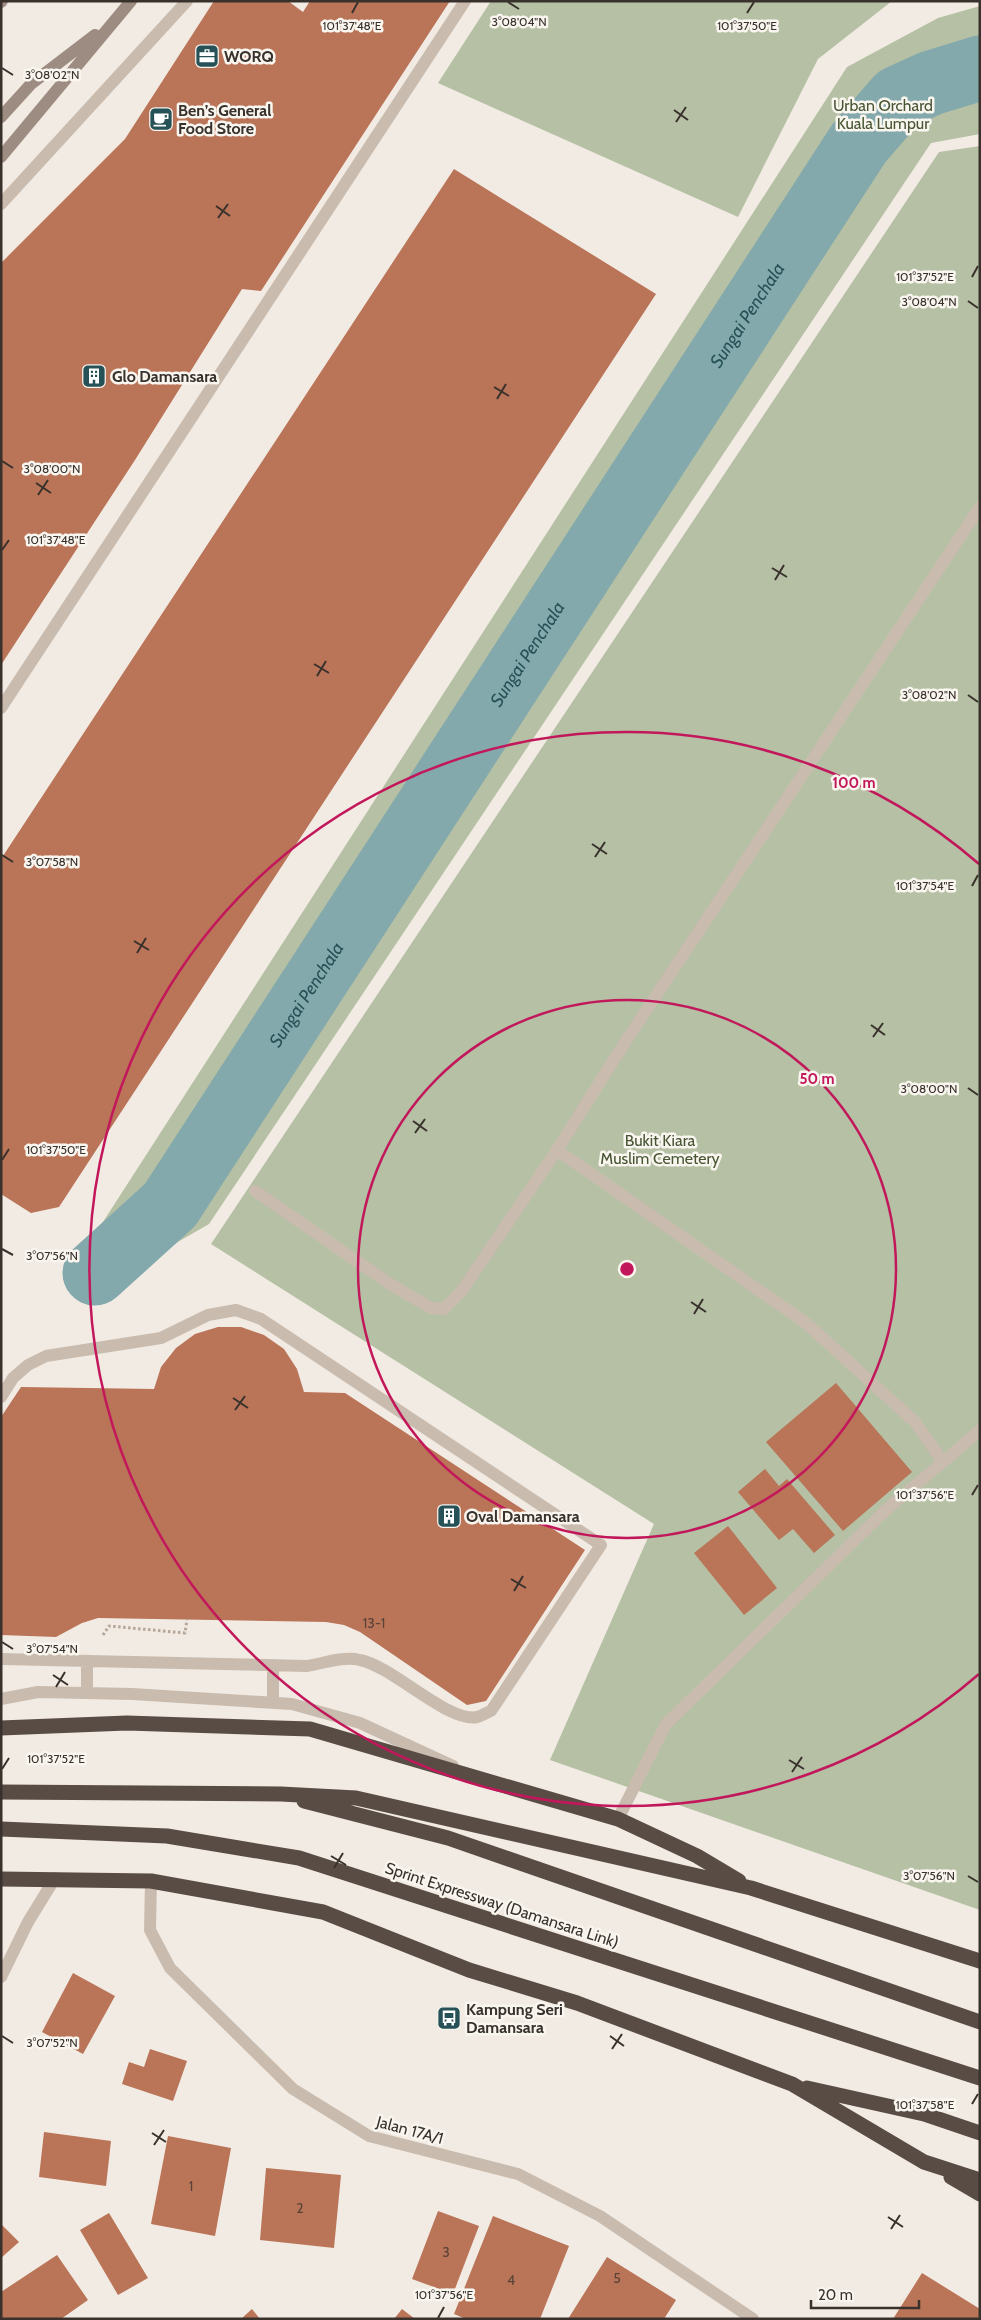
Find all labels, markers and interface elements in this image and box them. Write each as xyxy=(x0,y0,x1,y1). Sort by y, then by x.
text: 3°08'04"N xyxy=(491,14,547,29)
text: 101°37'48"E xyxy=(323,18,382,33)
text: 101°37'50"E xyxy=(717,18,777,33)
office icon: WORQ xyxy=(194,43,220,69)
place label: WORQ xyxy=(224,47,274,66)
text: 3°08'02"N xyxy=(25,67,79,82)
park label: Urban Orchard Kuala Lumpur xyxy=(833,96,933,133)
place label: Ben’s General Food Store xyxy=(178,101,271,138)
cafe icon: Ben’s General Food Store xyxy=(148,106,174,132)
water label: Sungai Penchala xyxy=(705,259,789,372)
text: 101°37'52"E xyxy=(896,269,954,284)
text: 3°08'04"N xyxy=(901,294,957,309)
building icon: Glo Damansara xyxy=(81,363,107,389)
place label: Glo Damansara xyxy=(112,367,217,386)
text: 3°08'00"N xyxy=(24,461,80,476)
text: 101°37'48"E xyxy=(27,532,86,547)
water label: Sungai Penchala xyxy=(485,597,570,711)
text: 3°08'02"N xyxy=(902,687,956,702)
text: 100 m xyxy=(832,774,876,792)
text: 3°07'58"N xyxy=(26,854,78,869)
text: 101°37'54"E xyxy=(896,878,954,893)
water label: Sungai Penchala xyxy=(264,938,349,1051)
text: 50 m xyxy=(799,1070,835,1088)
text: 3°08'00"N xyxy=(901,1081,957,1096)
park label: Bukit Kiara Muslim Cemetery xyxy=(600,1131,720,1168)
text: 101°37'50"E xyxy=(26,1142,86,1157)
text: 3°07'56"N xyxy=(26,1248,78,1263)
centre of rings xyxy=(618,1260,636,1278)
text: 101°37'56"E xyxy=(896,1487,954,1502)
building icon: Oval Damansara xyxy=(436,1503,462,1529)
place label: Oval Damansara xyxy=(466,1507,580,1526)
house number: 13-1 xyxy=(363,1614,385,1632)
text: 3°07'54"N xyxy=(26,1641,78,1656)
text: 101°37'52"E xyxy=(27,1751,85,1766)
street label: Sprint Expressway (Damansara Link) xyxy=(383,1858,621,1952)
text: 3°07'56"N xyxy=(903,1868,955,1883)
place label: Kampung Seri Damansara xyxy=(466,2000,563,2037)
bus stop icon: Kampung Seri Damansara xyxy=(436,2005,462,2031)
text: 3°07'52"N xyxy=(26,2035,78,2050)
text: 101°37'58"E xyxy=(896,2097,955,2112)
street label: Jalan 17A/1 xyxy=(374,2112,445,2148)
house number: 1 xyxy=(189,2177,193,2195)
house number: 2 xyxy=(296,2199,304,2217)
house number: 3 xyxy=(442,2243,450,2261)
house number: 5 xyxy=(613,2269,621,2287)
house number: 4 xyxy=(507,2271,515,2289)
scale bar xyxy=(811,2278,918,2310)
text: 20 m xyxy=(818,2286,853,2304)
text: 101°37'56"E xyxy=(415,2287,473,2302)

